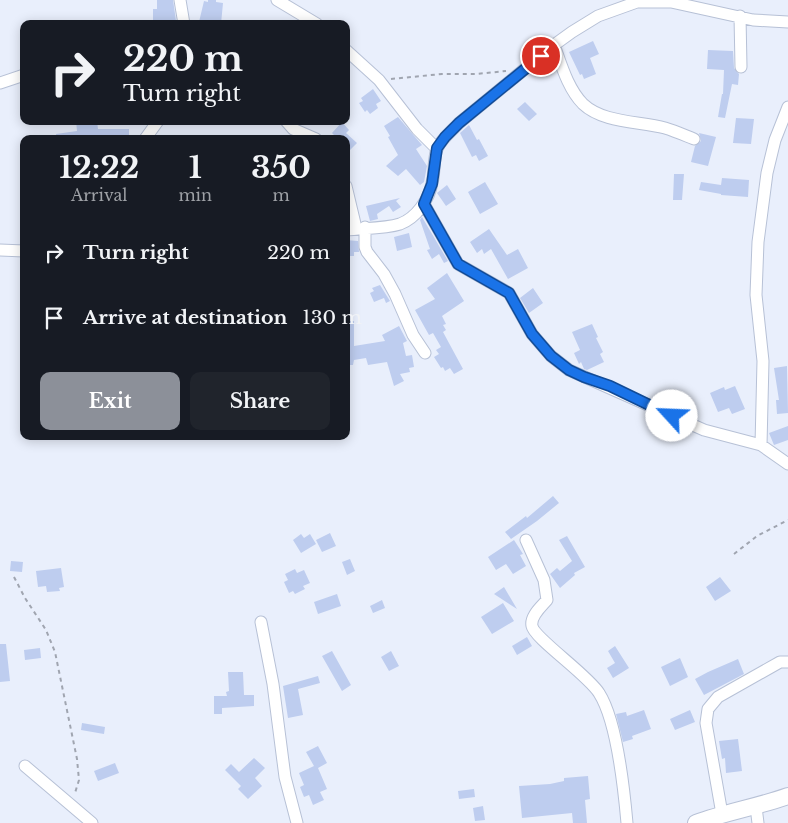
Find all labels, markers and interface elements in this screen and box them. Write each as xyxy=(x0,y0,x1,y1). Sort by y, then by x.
pin xyxy=(520,35,562,77)
text: 220 m xyxy=(123,37,243,80)
icon: right xyxy=(40,40,105,105)
icon: arrive xyxy=(527,42,555,70)
text: Turn right xyxy=(123,80,241,107)
text: 12:22 xyxy=(59,149,139,186)
text: 1 xyxy=(189,149,202,186)
text: 350 xyxy=(251,149,311,186)
text: Arrival xyxy=(71,185,128,205)
text: min xyxy=(178,185,212,205)
text: m xyxy=(272,185,290,205)
icon: right xyxy=(40,239,68,267)
text: Turn right xyxy=(83,241,189,264)
text: 220 m xyxy=(267,241,330,264)
icon: arrive xyxy=(40,304,68,332)
text: Arrive at destination xyxy=(83,306,287,329)
text: 130 m xyxy=(302,306,362,329)
button: Exit xyxy=(40,372,180,430)
button: Share xyxy=(190,372,330,430)
position arrow xyxy=(645,389,697,441)

